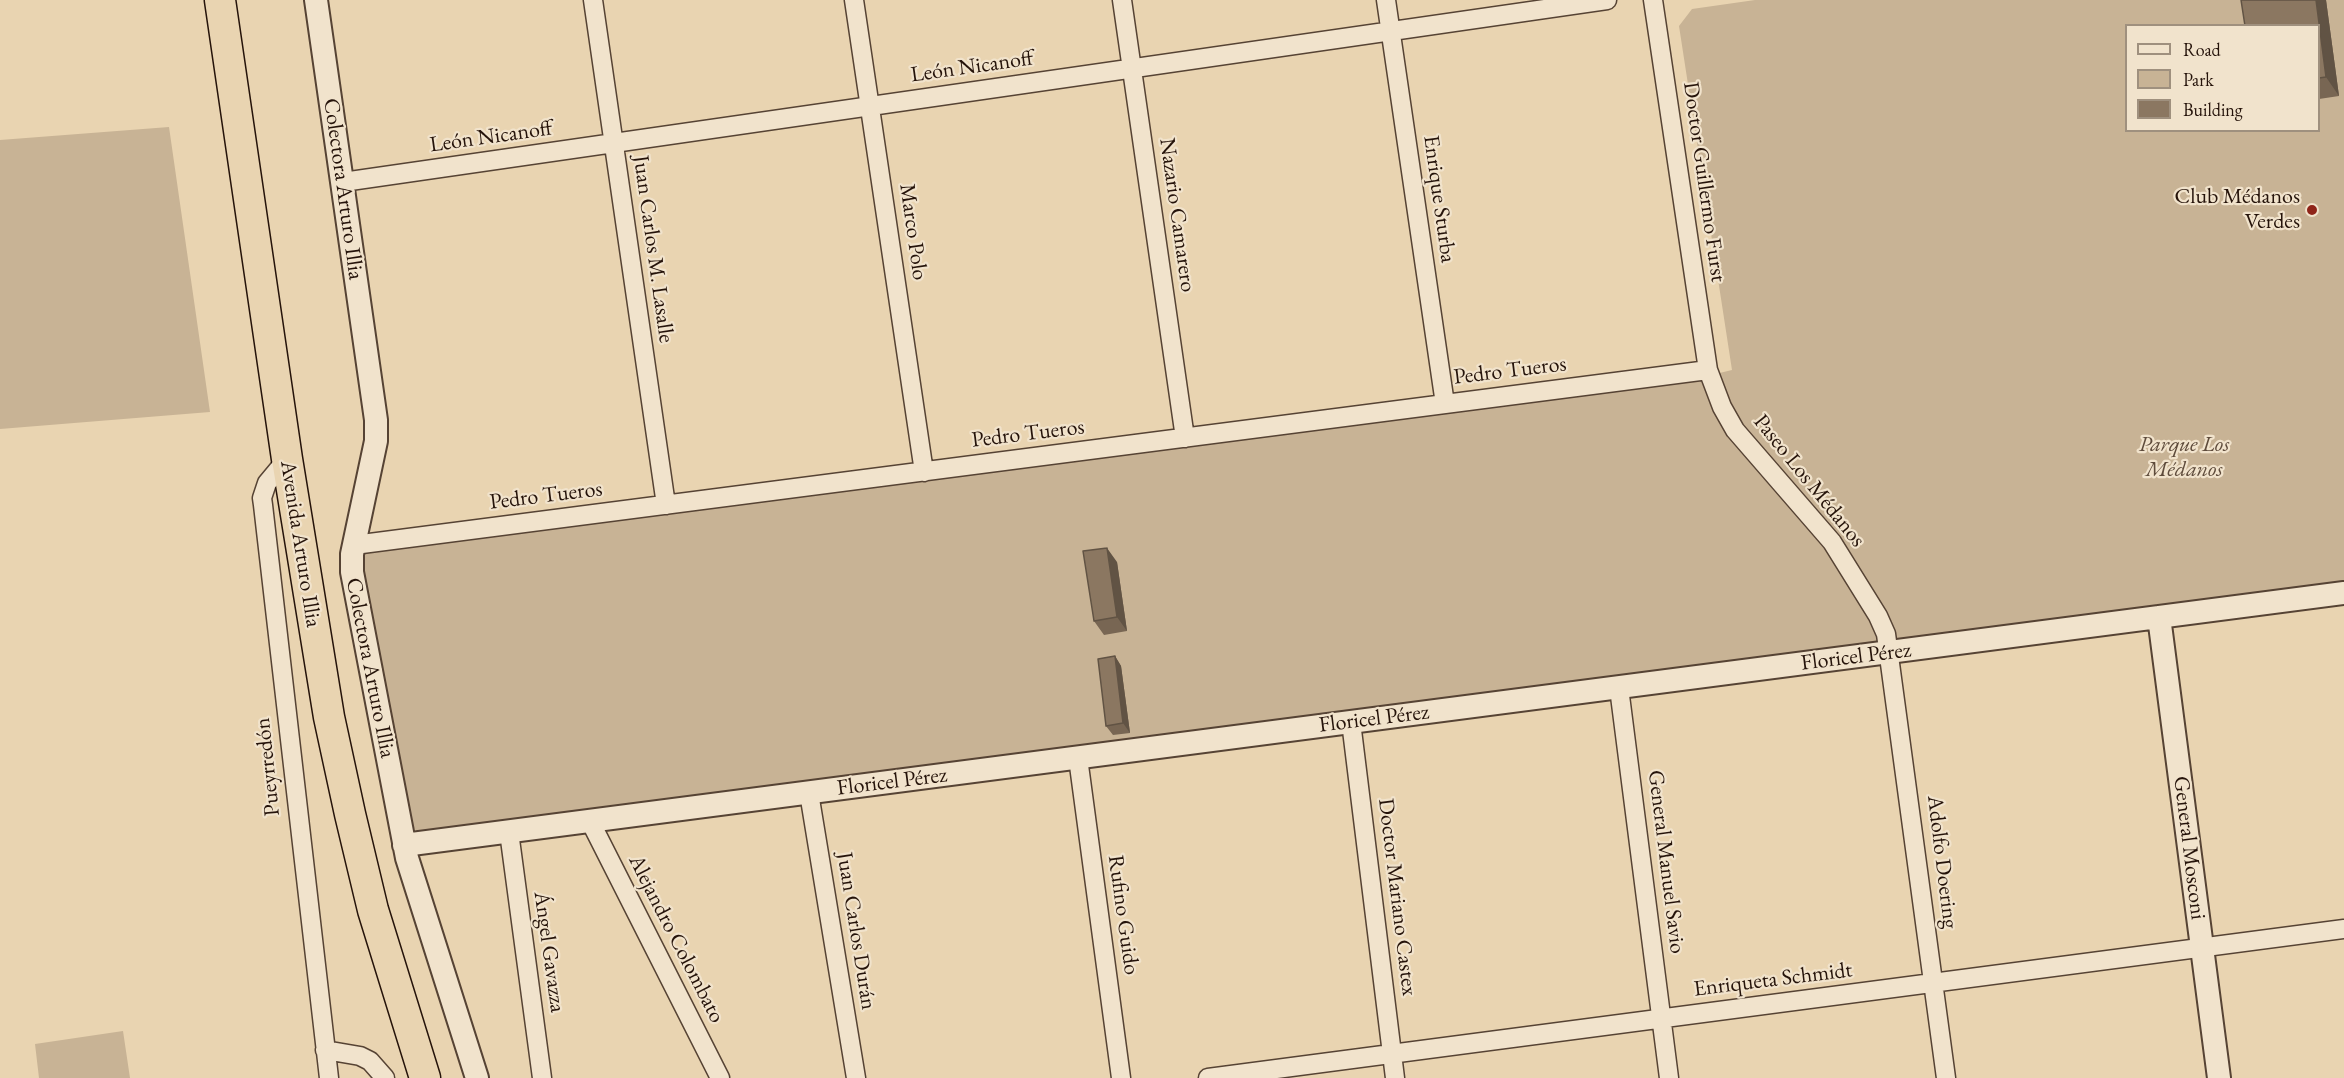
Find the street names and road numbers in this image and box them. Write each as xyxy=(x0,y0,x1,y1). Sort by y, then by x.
street label: León Nicanoff xyxy=(909,45,1035,89)
street label: Doctor Guillermo Furst xyxy=(1677,80,1731,284)
street label: Colectora Arturo Illia xyxy=(317,97,369,281)
street label: León Nicanoff xyxy=(428,115,554,159)
street label: Enrique Sturba xyxy=(1417,134,1461,264)
street label: Nazario Camarero xyxy=(1153,136,1201,294)
street label: Juan Carlos M. Lasalle xyxy=(627,153,679,345)
street label: Marco Polo xyxy=(893,182,933,282)
street label: Pedro Tueros xyxy=(1452,351,1568,391)
street label: Paseo Los Médanos xyxy=(1747,409,1871,553)
street label: Pedro Tueros xyxy=(970,414,1086,454)
street label: Avenida Arturo Illia xyxy=(274,459,326,629)
street label: Pedro Tueros xyxy=(488,476,604,516)
street label: Colectora Arturo Illia xyxy=(340,576,400,760)
street label: Floricel Pérez xyxy=(1799,637,1913,677)
street label: Floricel Pérez xyxy=(1317,699,1431,739)
street label: Pueyrredón xyxy=(250,717,286,817)
street label: Floricel Pérez xyxy=(835,762,949,802)
street label: General Manuel Savio xyxy=(1642,769,1690,955)
street label: General Mosconi xyxy=(2167,775,2211,921)
street label: Adolfo Doering xyxy=(1921,794,1963,930)
street label: Doctor Mariano Castex xyxy=(1372,797,1422,997)
street label: Juan Carlos Durán xyxy=(831,850,881,1012)
street label: Alejandro Colombato xyxy=(622,851,730,1027)
street label: Rufino Guido xyxy=(1102,853,1144,977)
street label: Ángel Gavazza xyxy=(527,890,571,1014)
street label: Enriqueta Schmidt xyxy=(1692,957,1854,1003)

